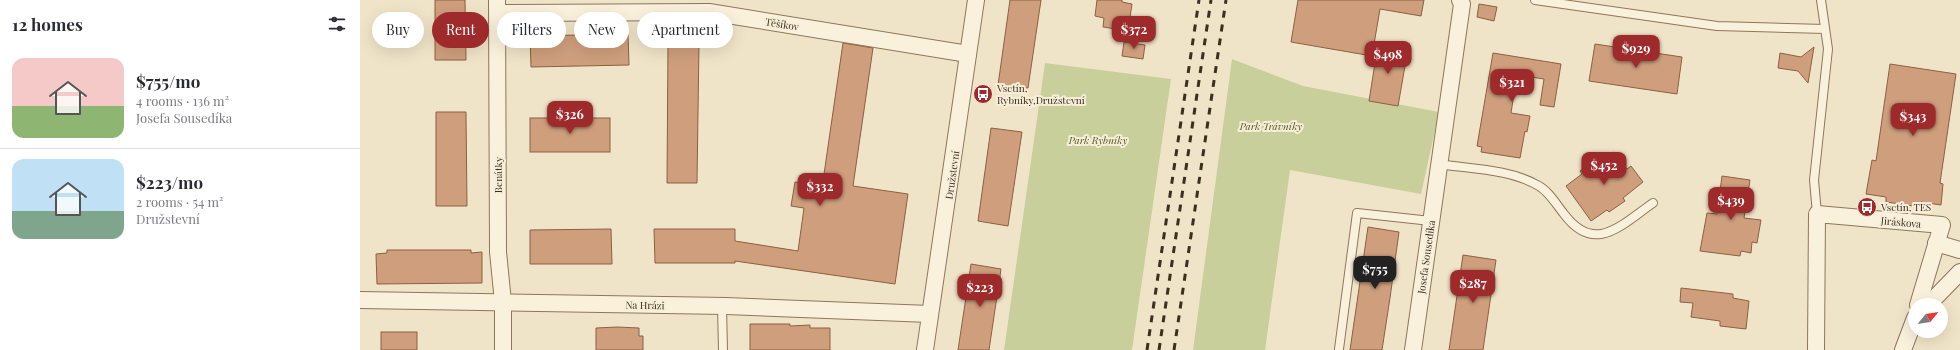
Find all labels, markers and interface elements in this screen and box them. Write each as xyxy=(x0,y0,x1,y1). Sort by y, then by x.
chip: Buy xyxy=(372,12,424,48)
chip: Rent xyxy=(432,12,489,48)
chip: Filters xyxy=(497,12,566,48)
chip: New xyxy=(574,12,629,48)
chip: Apartment xyxy=(637,12,733,48)
text: 12 homes xyxy=(12,13,83,35)
icon: filters xyxy=(326,13,348,35)
street label: Těšíkov xyxy=(764,14,800,34)
pin: $372 xyxy=(1110,16,1158,50)
text: $372 xyxy=(1121,20,1147,37)
pin: $929 xyxy=(1612,35,1660,69)
text: $929 xyxy=(1622,39,1650,56)
pin: $498 xyxy=(1364,41,1412,75)
text: $498 xyxy=(1374,45,1402,62)
pin: $321 xyxy=(1488,69,1536,103)
text: $755/mo xyxy=(136,70,200,92)
text: $321 xyxy=(1499,73,1525,90)
icon: home xyxy=(44,74,92,122)
place label: Vsetín, Rybníky,Družstevní xyxy=(996,81,1085,107)
bus stop icon: Vsetín, Rybníky,Družstevní xyxy=(972,83,994,105)
text: 4 rooms · 136 m² xyxy=(136,92,229,109)
pin: $326 xyxy=(546,101,594,135)
pin: $343 xyxy=(1889,103,1937,137)
text: $326 xyxy=(556,105,584,122)
text: $343 xyxy=(1900,107,1926,124)
text: Josefa Sousedíka xyxy=(136,109,232,126)
park label: Park Trávníky xyxy=(1239,119,1302,133)
park label: Park Rybníky xyxy=(1068,133,1127,147)
street label: Družstevní xyxy=(942,150,962,200)
pin: $452 xyxy=(1580,152,1628,186)
text: $452 xyxy=(1590,156,1618,173)
street label: Benátky xyxy=(491,157,505,193)
text: $223/mo xyxy=(136,171,203,193)
pin: $332 xyxy=(796,173,844,207)
icon: home xyxy=(44,175,92,223)
text: $332 xyxy=(807,177,833,194)
pin: $439 xyxy=(1707,187,1755,221)
text: $439 xyxy=(1717,191,1745,208)
text: 2 rooms · 54 m² xyxy=(136,193,224,210)
bus stop icon: Vsetín, TES xyxy=(1856,196,1878,218)
place label: Vsetín, TES xyxy=(1880,200,1931,214)
text: Družstevní xyxy=(136,210,200,227)
street label: Jiráskova xyxy=(1879,213,1922,231)
street label: Josefa Sousedíka xyxy=(1414,219,1438,296)
pin: $755 xyxy=(1351,256,1399,290)
text: $755 xyxy=(1362,260,1388,277)
pin: $287 xyxy=(1449,270,1497,304)
pin: $223 xyxy=(956,274,1004,308)
text: $287 xyxy=(1459,274,1487,291)
text: $223 xyxy=(966,278,994,295)
street label: Na Hrázi xyxy=(625,298,665,312)
north arrow xyxy=(1908,298,1948,338)
map controls xyxy=(1908,298,1948,338)

